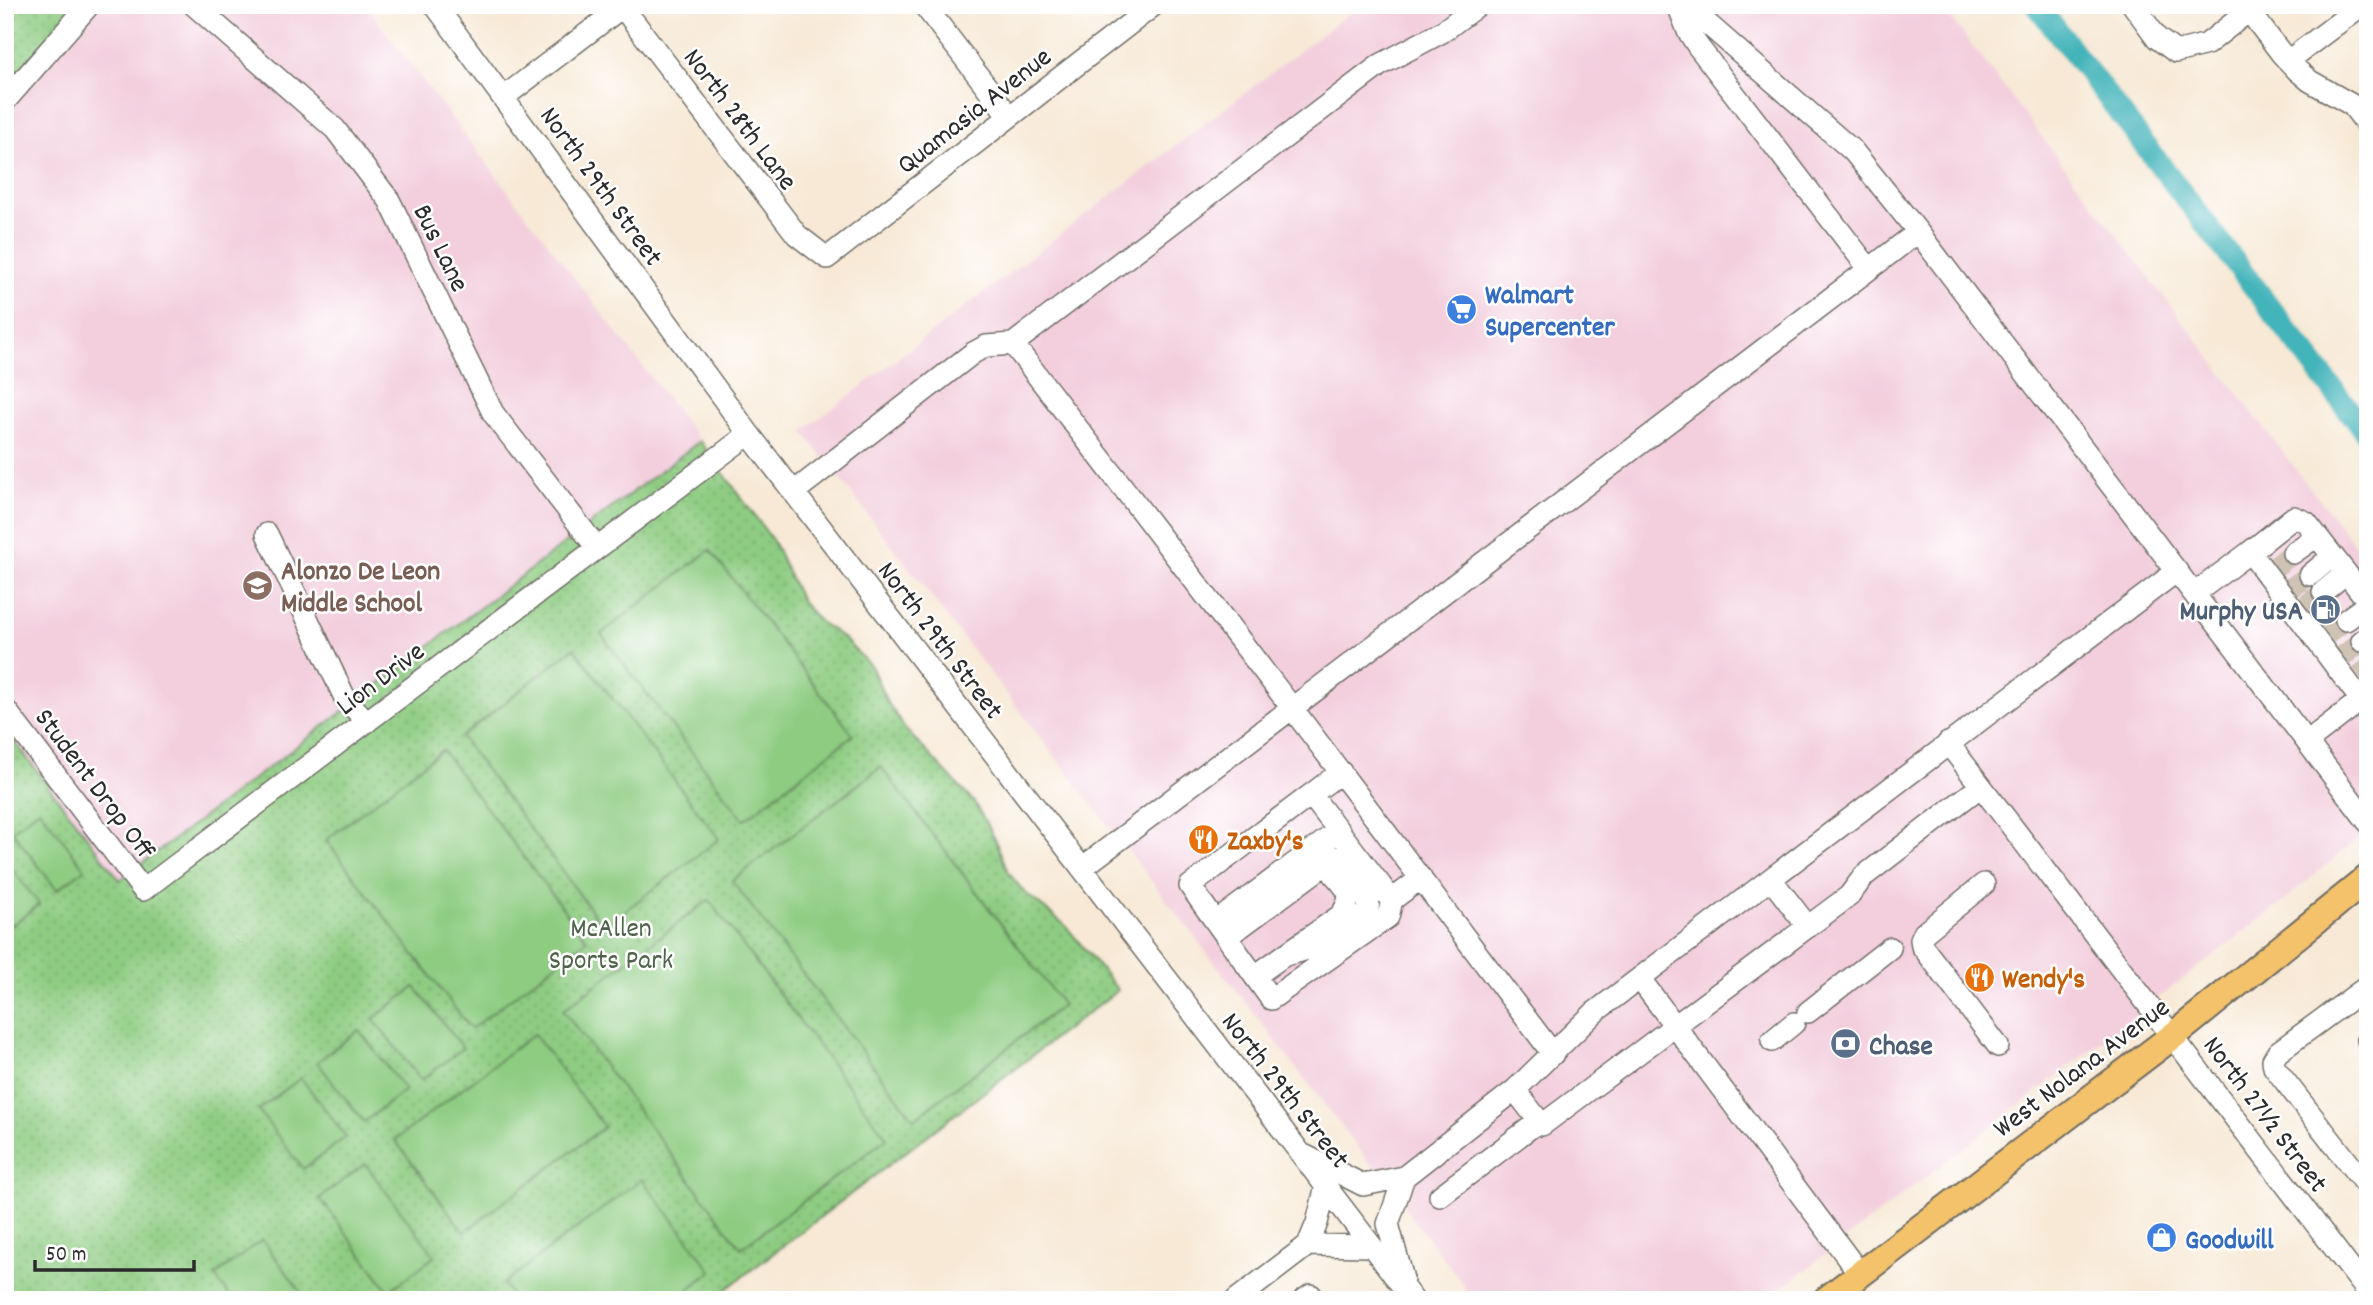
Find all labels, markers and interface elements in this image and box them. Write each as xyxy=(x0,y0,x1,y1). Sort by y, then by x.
street label: Quamasia Avenue xyxy=(890,40,1062,186)
street label: North 28th Lane xyxy=(671,41,805,201)
street label: North 29th Street xyxy=(527,100,671,276)
street label: Bus Lane xyxy=(400,198,477,300)
place label: Walmart Supercenter xyxy=(1485,278,1615,350)
supermarket icon: Walmart Supercenter xyxy=(1445,292,1479,326)
place label: Alonzo De Leon Middle School xyxy=(281,554,440,626)
street label: North 29th Street xyxy=(865,555,1011,729)
school or university icon: Alonzo De Leon Middle School xyxy=(241,568,275,602)
fuel station icon: Murphy USA xyxy=(2309,592,2343,626)
place label: Murphy USA xyxy=(2180,594,2303,634)
street label: Lion Drive xyxy=(329,634,435,728)
street label: Student Drop Off xyxy=(22,701,164,871)
restaurant icon: Zaxby's xyxy=(1187,822,1221,856)
place label: Zaxby's xyxy=(1227,824,1304,864)
park label: McAllen Sports Park xyxy=(549,911,673,983)
restaurant icon: Wendy's xyxy=(1962,960,1996,994)
place label: Wendy's xyxy=(2002,962,2085,1002)
street label: West Nolana Avenue xyxy=(1986,990,2180,1150)
street label: North 29th Street xyxy=(1209,1005,1357,1179)
bank icon: Chase xyxy=(1829,1027,1863,1061)
place label: Chase xyxy=(1869,1029,1933,1069)
street label: North 27½ Street xyxy=(2191,1029,2335,1203)
shop icon: Goodwill xyxy=(2145,1221,2179,1255)
place label: Goodwill xyxy=(2185,1223,2274,1263)
scale bar xyxy=(35,1228,194,1272)
text: 50 m xyxy=(46,1241,86,1271)

